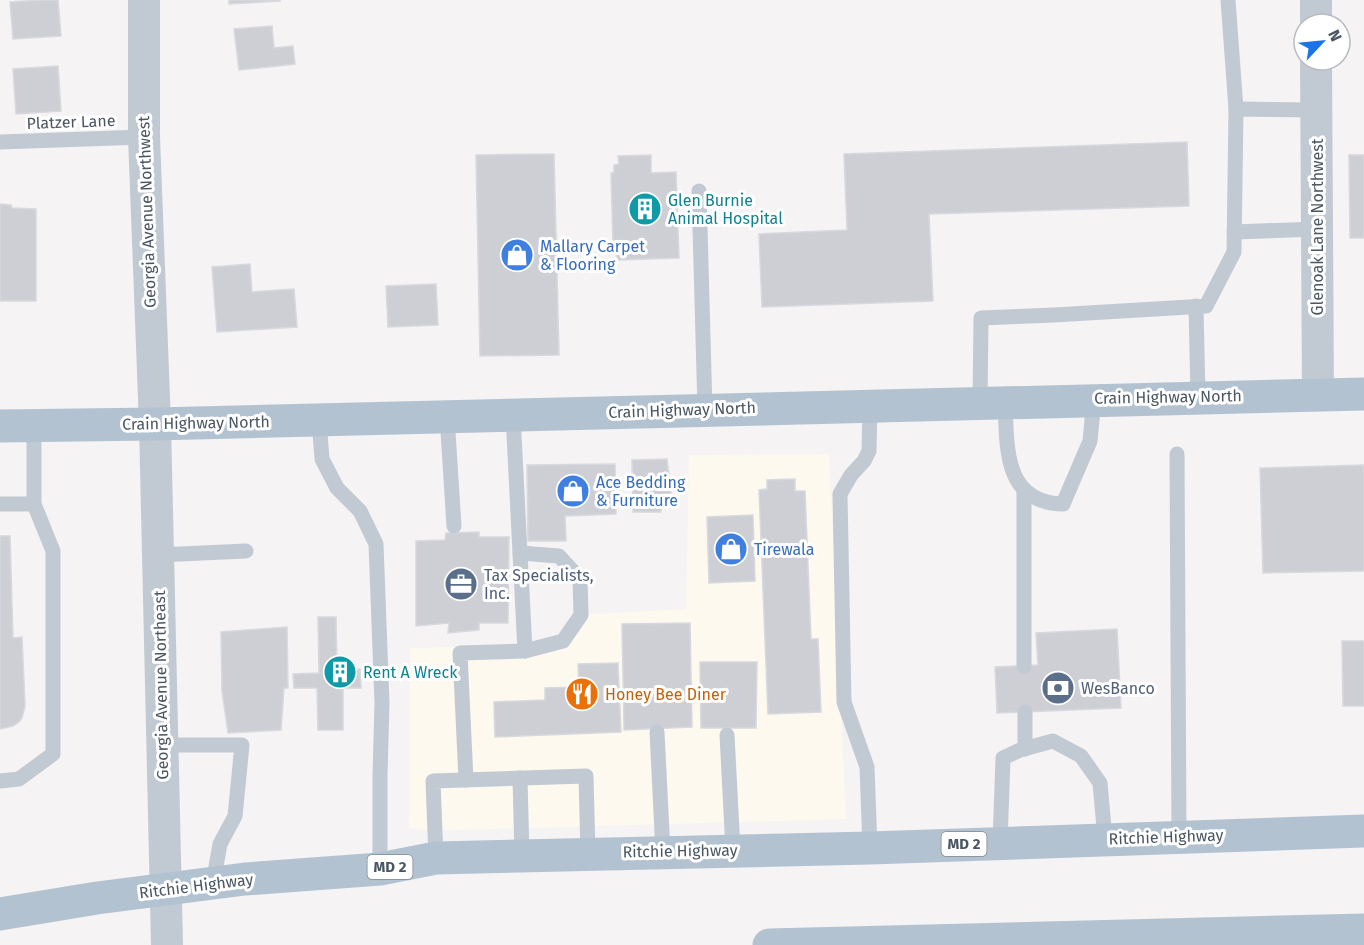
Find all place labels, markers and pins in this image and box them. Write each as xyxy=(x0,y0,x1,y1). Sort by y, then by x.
building icon: Glen Burnie Animal Hospital xyxy=(627,191,663,227)
place label: Glen Burnie Animal Hospital xyxy=(668,191,783,228)
shop icon: Mallary Carpet & Flooring xyxy=(499,237,535,273)
place label: Mallary Carpet & Flooring xyxy=(540,237,645,274)
shop icon: Ace Bedding & Furniture xyxy=(555,473,591,509)
place label: Ace Bedding & Furniture xyxy=(596,473,686,510)
shop icon: Tirewala xyxy=(713,531,749,567)
place label: Tirewala xyxy=(754,540,814,559)
office icon: Tax Specialists, Inc. xyxy=(443,566,479,602)
place label: Tax Specialists, Inc. xyxy=(484,566,594,603)
building icon: Rent A Wreck xyxy=(322,654,358,690)
place label: Rent A Wreck xyxy=(363,663,458,682)
bank icon: WesBanco xyxy=(1040,670,1076,706)
restaurant icon: Honey Bee Diner xyxy=(564,676,600,712)
place label: WesBanco xyxy=(1081,679,1155,698)
place label: Honey Bee Diner xyxy=(605,685,727,704)

